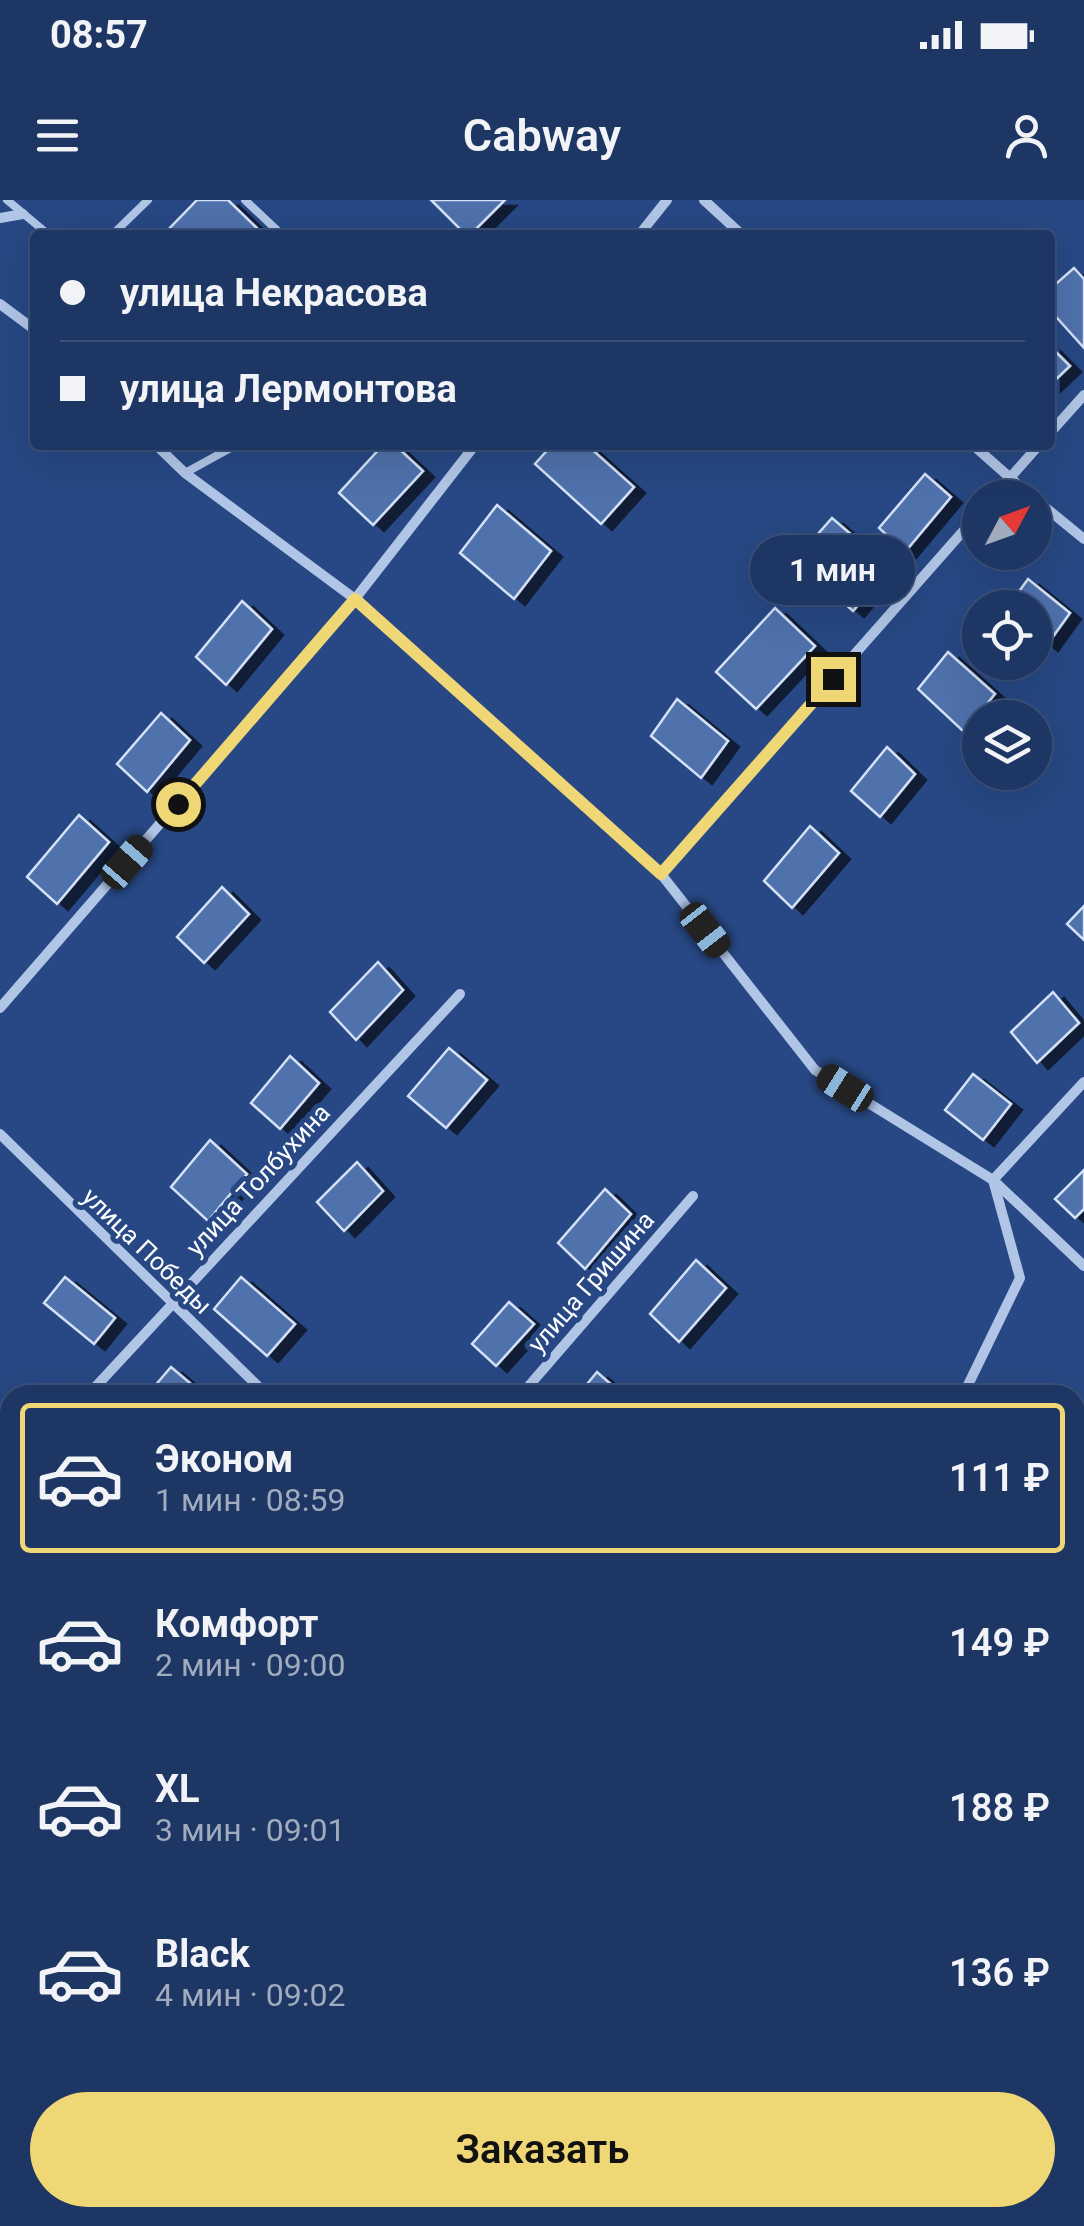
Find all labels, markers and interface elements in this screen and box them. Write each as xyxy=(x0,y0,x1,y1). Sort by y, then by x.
text: 08:57 xyxy=(50,13,148,57)
icon: menu xyxy=(30,108,85,163)
icon: person xyxy=(999,108,1054,163)
text: Cabway xyxy=(463,109,621,162)
text: улица Некрасова xyxy=(120,271,428,315)
text: улица Лермонтова xyxy=(120,367,457,411)
north arrow xyxy=(962,480,1052,570)
map controls xyxy=(962,480,1052,790)
callout: 1 мин xyxy=(750,534,916,604)
text: 1 мин xyxy=(789,551,876,589)
button: locate xyxy=(962,590,1052,680)
route end xyxy=(811,657,856,702)
button: layers xyxy=(962,700,1052,790)
route start xyxy=(156,782,201,827)
car xyxy=(96,830,158,894)
car xyxy=(675,897,735,963)
car xyxy=(812,1059,878,1117)
street label: улица Толбухина xyxy=(180,1098,336,1262)
street label: улица Победы xyxy=(76,1182,218,1320)
street label: улица Гришина xyxy=(522,1206,660,1358)
icon: car xyxy=(35,1433,125,1523)
text: Эконом xyxy=(155,1437,293,1481)
text: 111 ₽ xyxy=(949,1456,1050,1500)
text: 1 мин · 08:59 xyxy=(155,1481,346,1519)
icon: car xyxy=(35,1598,125,1688)
text: Комфорт xyxy=(155,1602,318,1646)
text: 149 ₽ xyxy=(949,1621,1050,1665)
text: 2 мин · 09:00 xyxy=(155,1646,346,1684)
icon: car xyxy=(35,1763,125,1853)
text: XL xyxy=(155,1767,200,1811)
text: 188 ₽ xyxy=(949,1786,1050,1830)
text: 3 мин · 09:01 xyxy=(155,1811,346,1849)
icon: car xyxy=(35,1928,125,2018)
text: Black xyxy=(155,1932,250,1976)
text: 136 ₽ xyxy=(949,1951,1050,1995)
text: 4 мин · 09:02 xyxy=(155,1976,346,2014)
button: Заказать xyxy=(30,2092,1055,2207)

